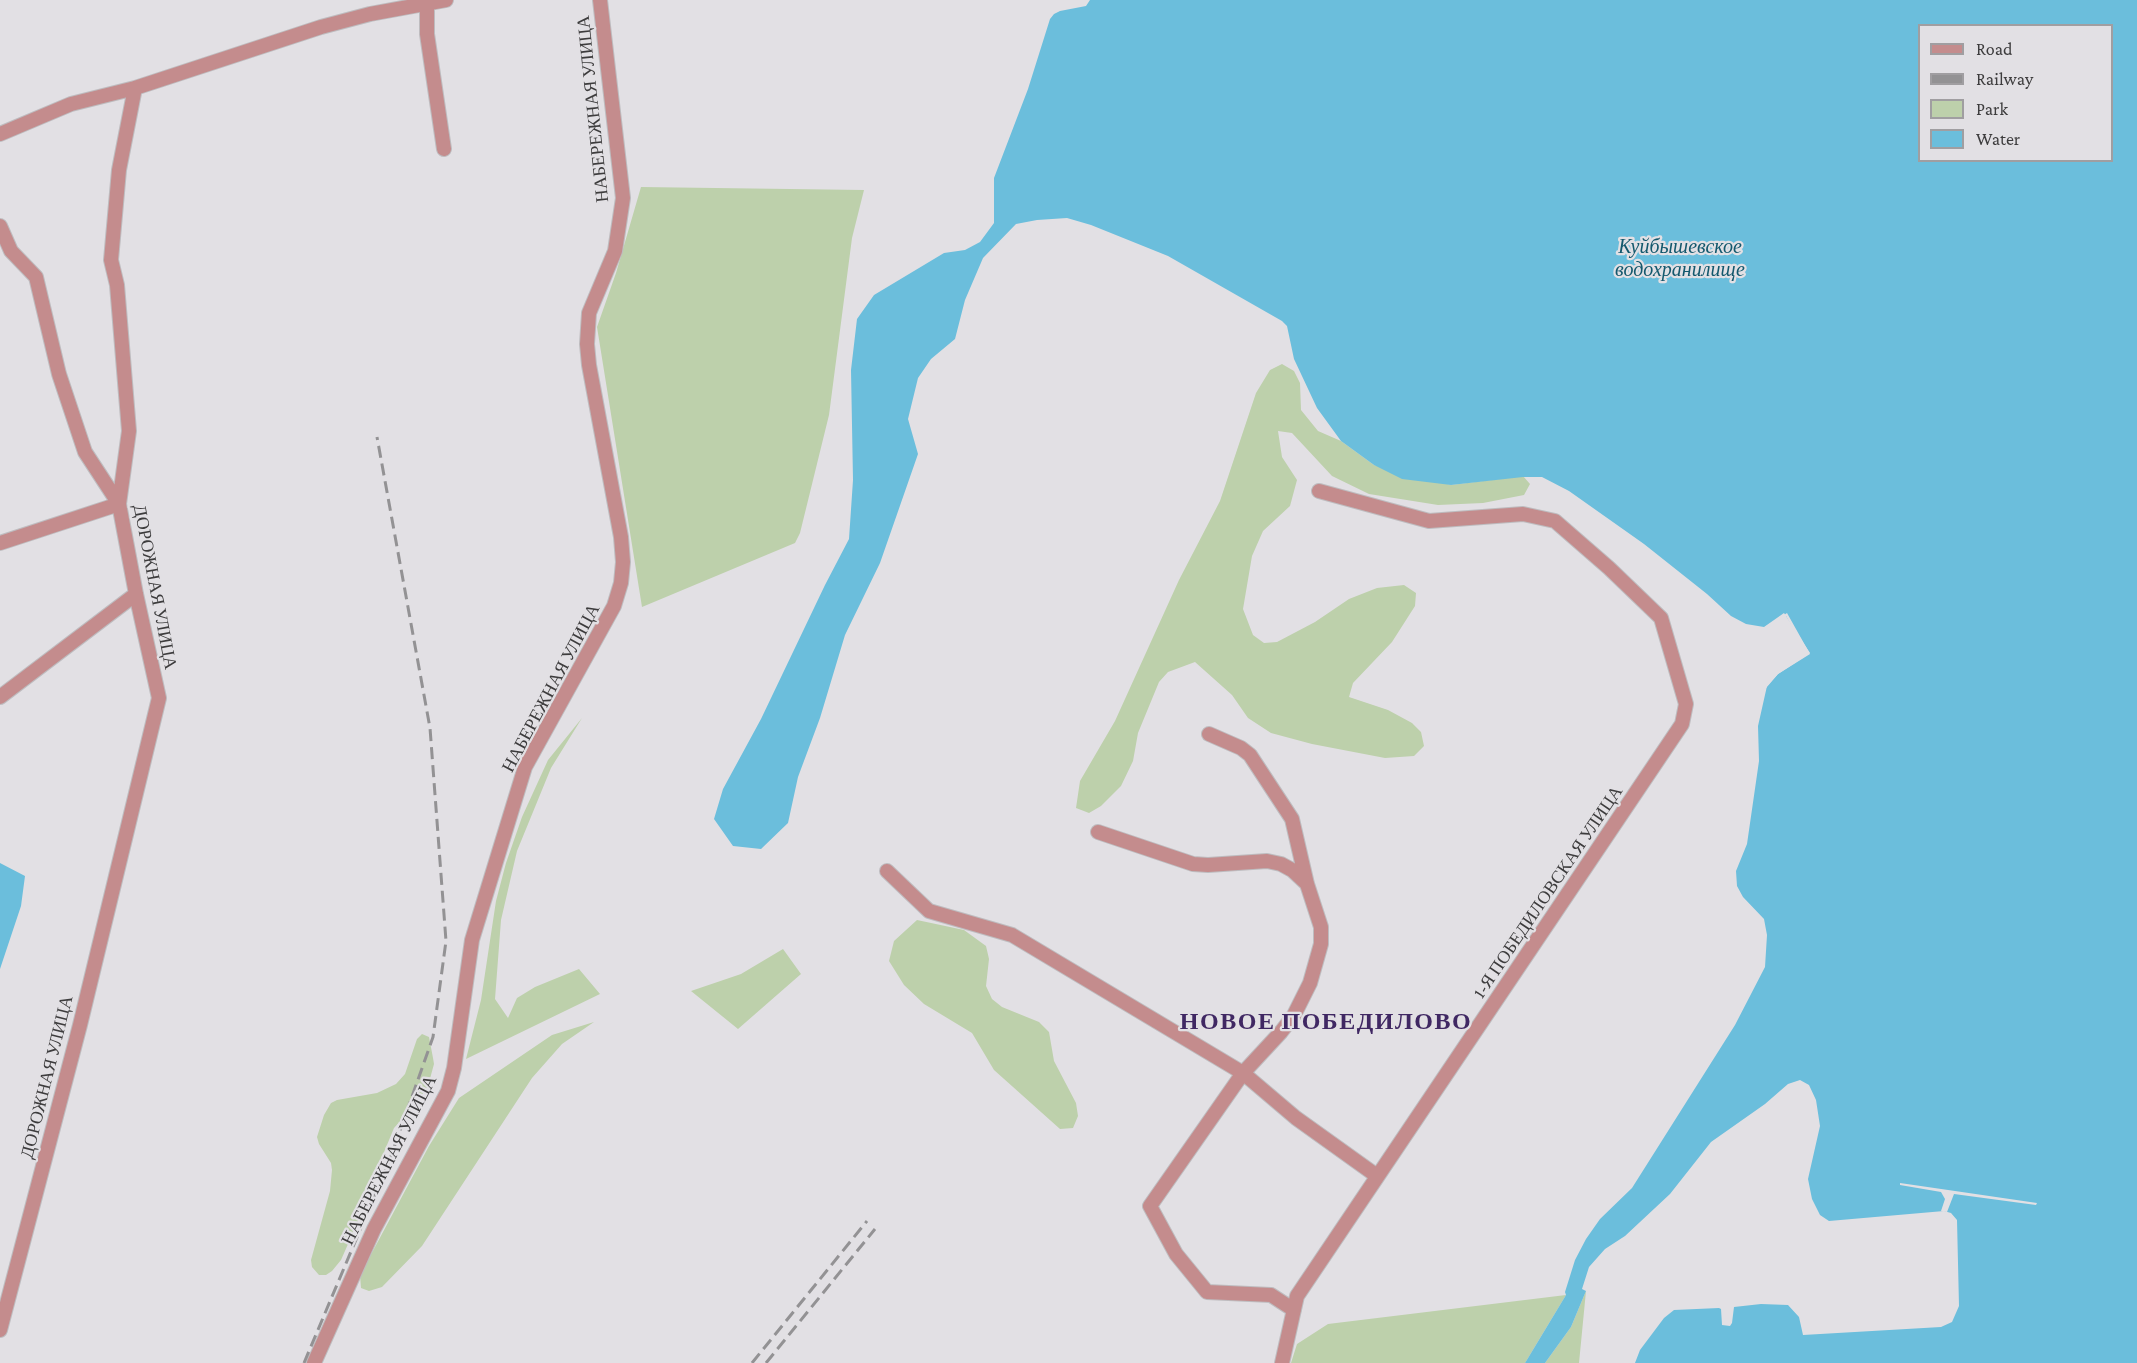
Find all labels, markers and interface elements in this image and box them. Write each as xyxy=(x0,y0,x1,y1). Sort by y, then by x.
street label: НАБЕРЕЖНАЯ УЛИЦА xyxy=(572,15,614,203)
legend xyxy=(1918,24,2113,162)
text: Road xyxy=(1976,39,2013,59)
text: Railway xyxy=(1976,69,2033,89)
text: Park xyxy=(1976,99,2008,119)
text: Water xyxy=(1976,129,2020,149)
water label: Куйбышевское водохранилище xyxy=(1615,235,1745,282)
street label: ДОРОЖНАЯ УЛИЦА xyxy=(128,503,182,671)
street label: НАБЕРЕЖНАЯ УЛИЦА xyxy=(497,600,605,776)
street label: 1-Я ПОБЕДИЛОВСКАЯ УЛИЦА xyxy=(1469,781,1627,1003)
street label: ДОРОЖНАЯ УЛИЦА xyxy=(16,993,78,1161)
district label: НОВОЕ ПОБЕДИЛОВО xyxy=(1180,1008,1472,1036)
street label: НАБЕРЕЖНАЯ УЛИЦА xyxy=(337,1071,441,1249)

